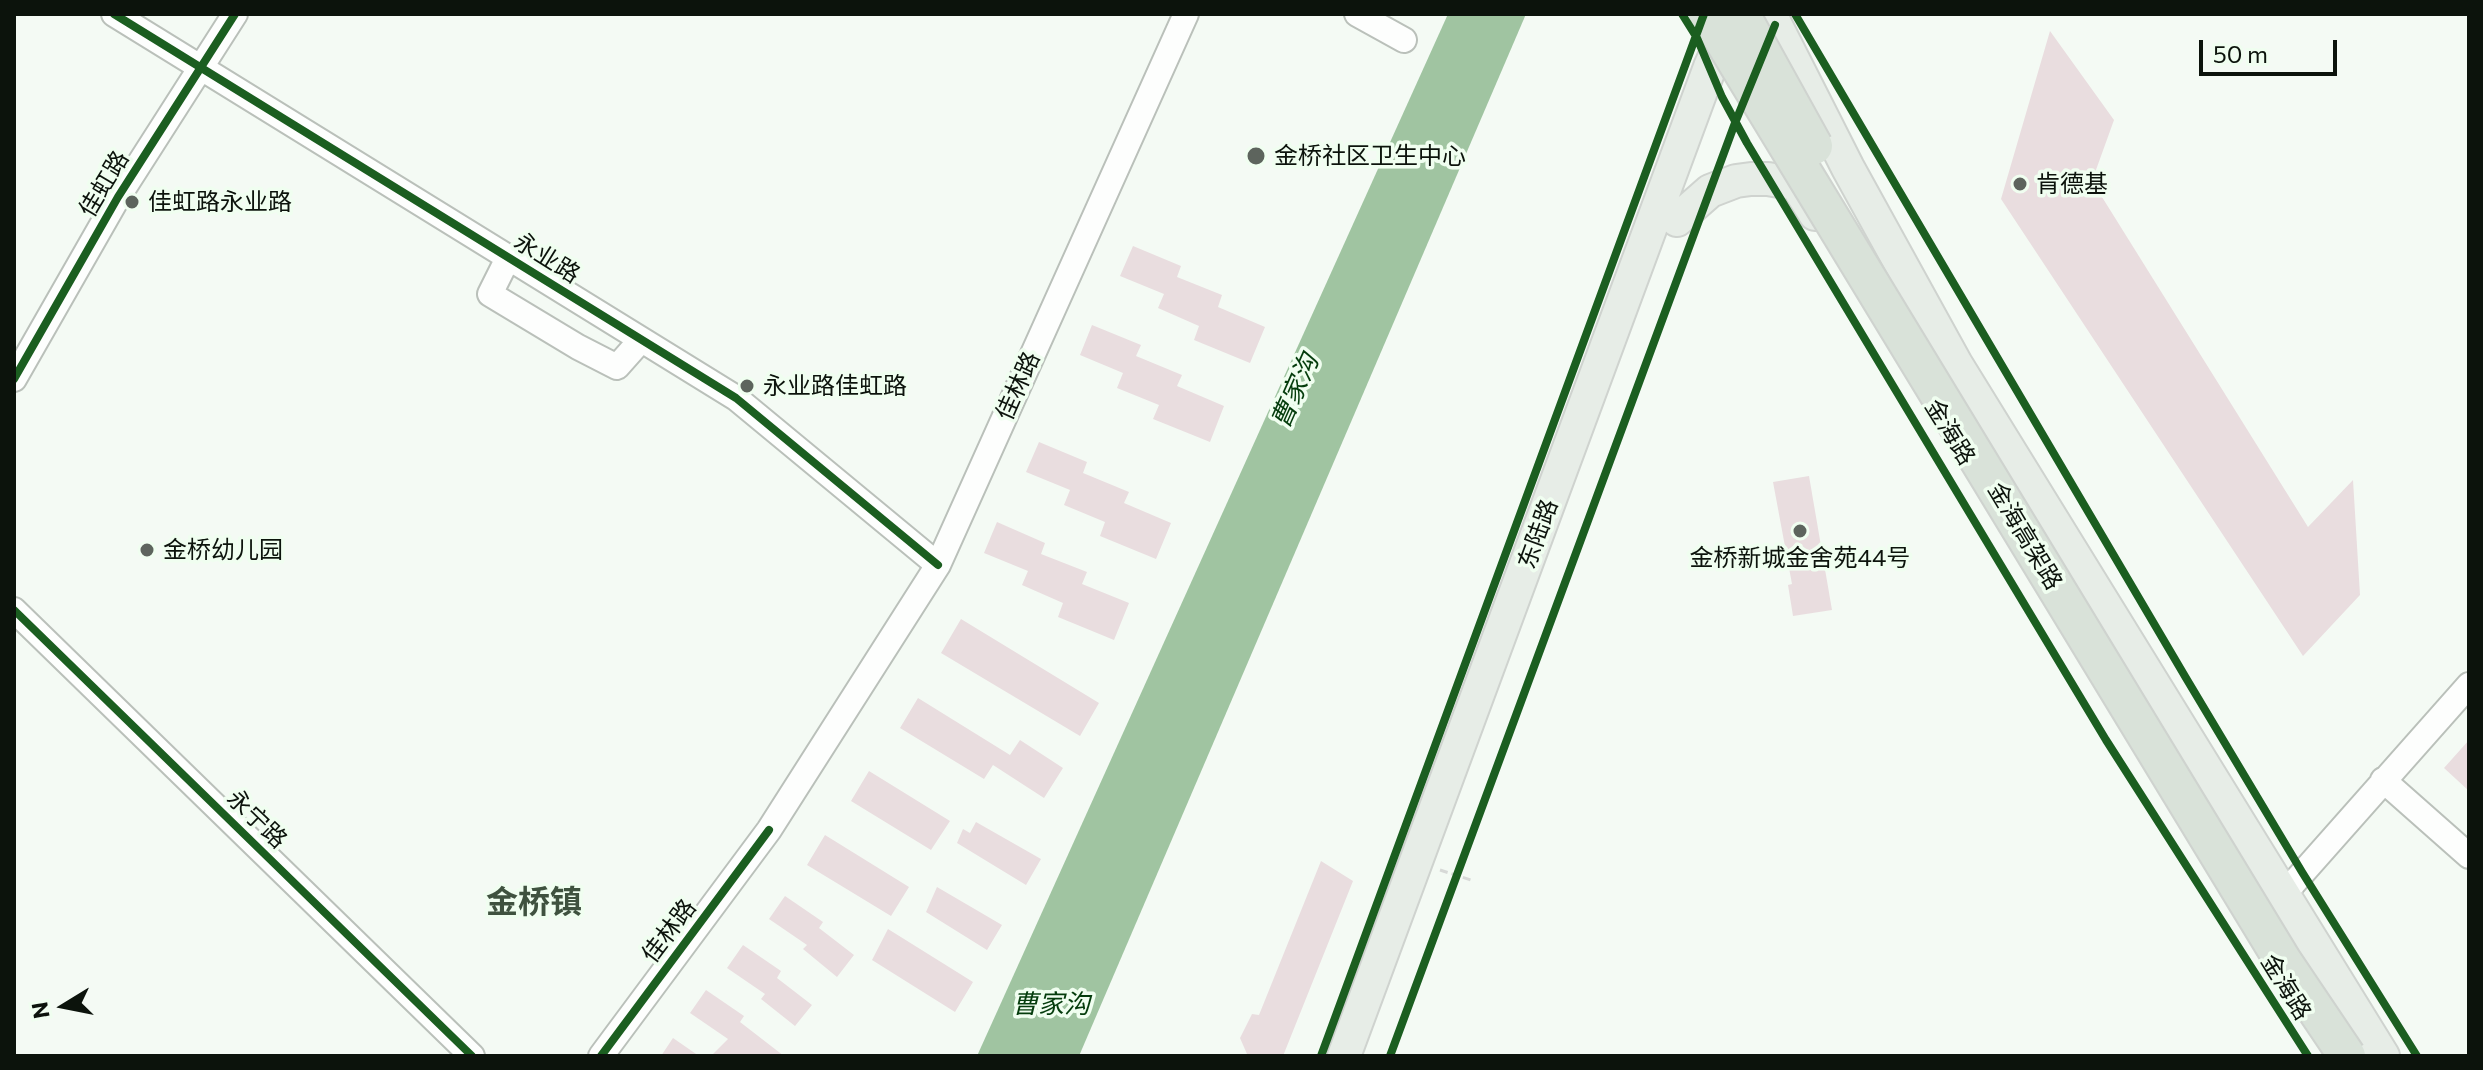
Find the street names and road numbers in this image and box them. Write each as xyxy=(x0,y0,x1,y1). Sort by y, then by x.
street label: 佳虹路 xyxy=(73,146,135,222)
street label: 永业路 xyxy=(509,227,585,289)
street label: 佳林路 xyxy=(990,347,1046,425)
street label: 金海路 xyxy=(1919,394,1981,470)
street label: 金海高架路 xyxy=(1982,477,2068,595)
street label: 东陆路 xyxy=(1512,495,1564,573)
street label: 永宁路 xyxy=(221,784,293,854)
street label: 佳林路 xyxy=(636,894,702,968)
street label: 金海路 xyxy=(2255,949,2317,1025)

